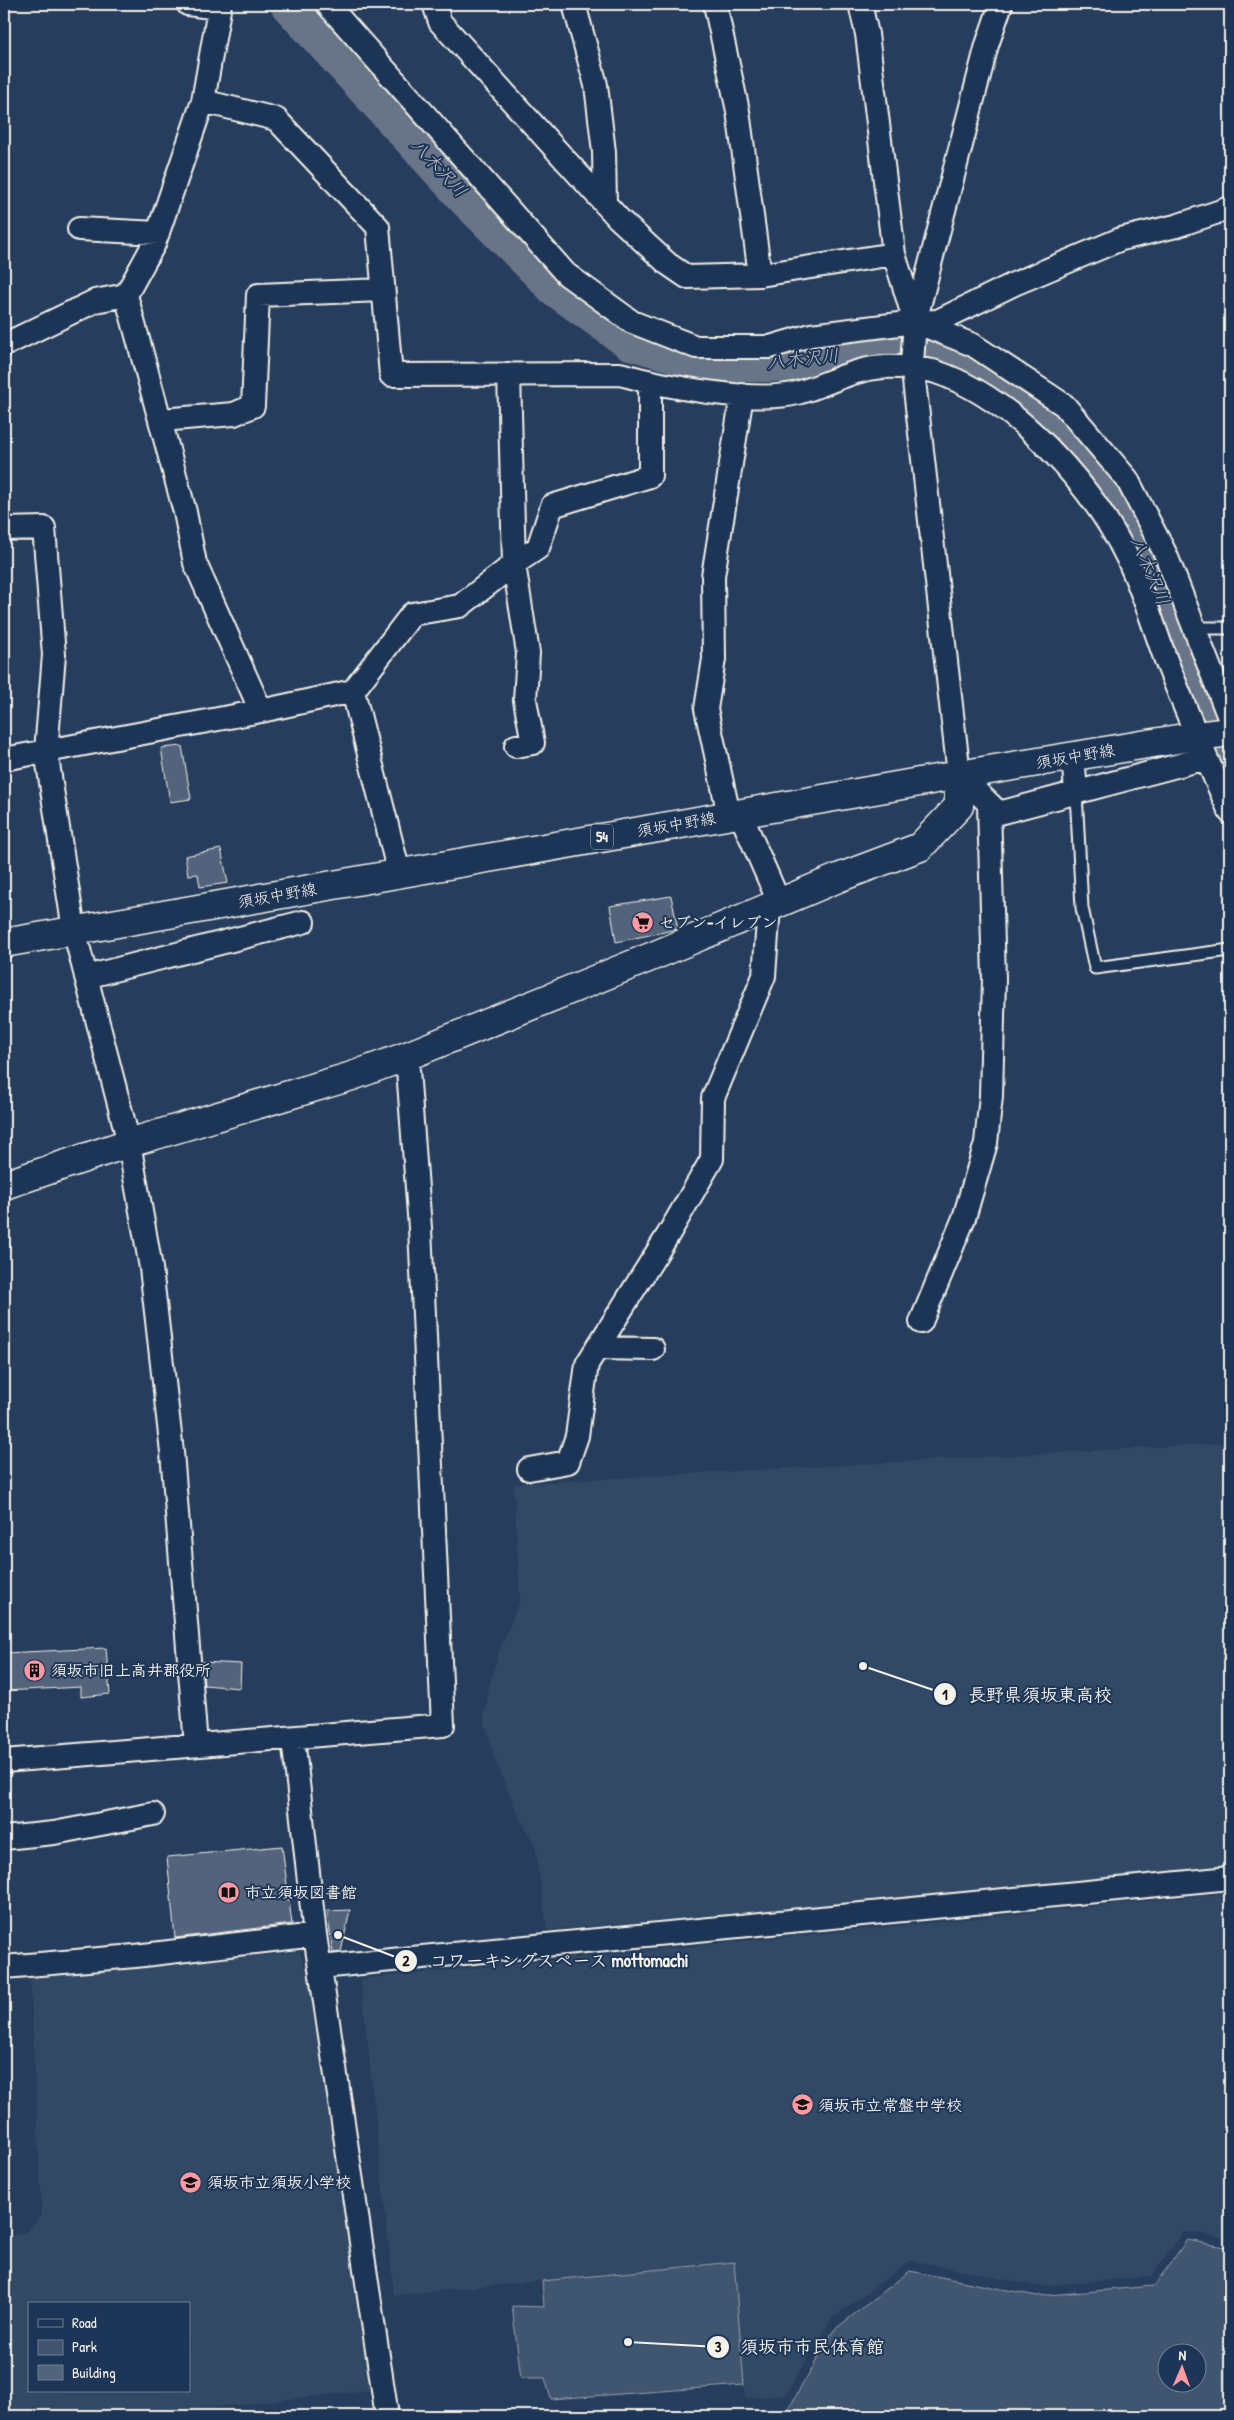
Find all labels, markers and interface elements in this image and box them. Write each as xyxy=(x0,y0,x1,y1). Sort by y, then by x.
water label: 八木沢川 xyxy=(406,133,473,203)
water label: 八木沢川 xyxy=(766,342,840,375)
water label: 八木沢川 xyxy=(1125,533,1176,609)
street label: 須坂中野線 xyxy=(1034,738,1116,774)
street label: 須坂中野線 xyxy=(635,806,717,842)
road number: 54 xyxy=(591,824,613,850)
street label: 須坂中野線 xyxy=(236,877,318,913)
supermarket icon: セブン-イレブン xyxy=(631,910,655,934)
place label: セブン-イレブン xyxy=(659,911,777,933)
building icon: 須坂市旧上高井郡役所 xyxy=(23,1658,47,1682)
place label: 須坂市旧上高井郡役所 xyxy=(51,1659,211,1681)
callout: 長野県須坂東高校 xyxy=(933,1678,1122,1711)
text: 長野県須坂東高校 xyxy=(968,1682,1112,1707)
text: 1 xyxy=(942,1684,948,1705)
library icon: 市立須坂図書館 xyxy=(217,1880,241,1904)
place label: 市立須坂図書館 xyxy=(245,1881,357,1903)
callout: コワーキングスペース mottomachi xyxy=(394,1945,700,1978)
text: コワーキングスペース mottomachi xyxy=(430,1948,688,1973)
text: 2 xyxy=(402,1950,410,1971)
school or university icon: 須坂市立常盤中学校 xyxy=(790,2093,814,2117)
place label: 須坂市立常盤中学校 xyxy=(818,2094,962,2116)
school or university icon: 須坂市立須坂小学校 xyxy=(179,2170,203,2194)
place label: 須坂市立須坂小学校 xyxy=(207,2171,351,2193)
legend xyxy=(28,2302,190,2392)
text: Road xyxy=(72,2312,97,2333)
callout: 須坂市市民体育館 xyxy=(705,2330,894,2363)
text: 須坂市市民体育館 xyxy=(740,2334,884,2359)
text: Park xyxy=(72,2336,97,2357)
text: 3 xyxy=(715,2336,722,2357)
north arrow xyxy=(1156,2342,1206,2392)
text: N xyxy=(1178,2345,1187,2364)
text: Building xyxy=(72,2362,116,2383)

